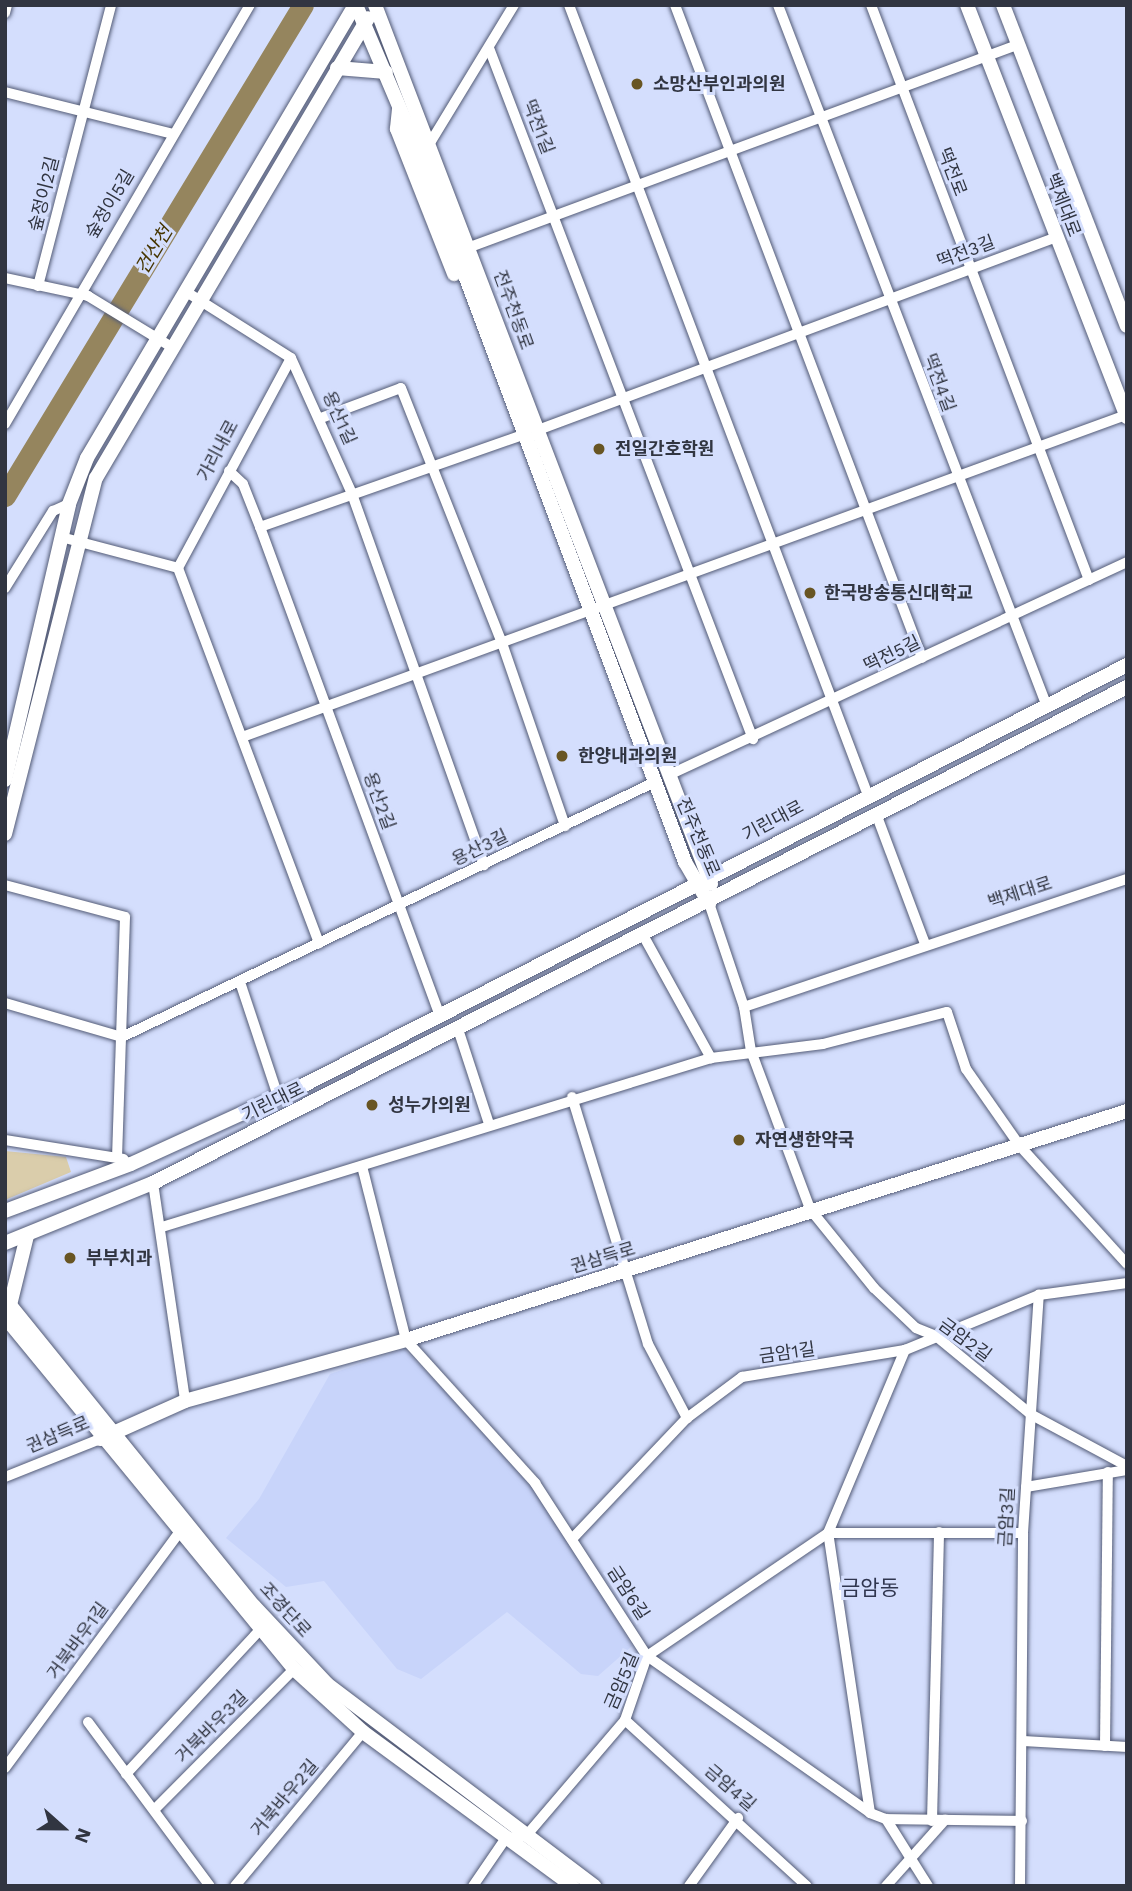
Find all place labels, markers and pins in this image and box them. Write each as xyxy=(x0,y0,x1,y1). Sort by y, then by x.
place label: 소망산부인과의원 xyxy=(653,73,785,95)
marker: 소망산부인과의원 xyxy=(627,74,647,94)
place label: 전일간호학원 xyxy=(615,438,714,460)
marker: 전일간호학원 xyxy=(589,439,609,459)
place label: 한국방송통신대학교 xyxy=(824,582,973,604)
marker: 한국방송통신대학교 xyxy=(802,585,818,601)
place label: 한양내과의원 xyxy=(578,745,677,767)
marker: 한양내과의원 xyxy=(552,746,572,766)
place label: 성누가의원 xyxy=(388,1094,471,1116)
marker: 성누가의원 xyxy=(362,1095,382,1115)
place label: 자연생한약국 xyxy=(755,1129,854,1151)
marker: 자연생한약국 xyxy=(729,1130,749,1150)
place label: 부부치과 xyxy=(86,1247,152,1269)
marker: 부부치과 xyxy=(60,1248,80,1268)

